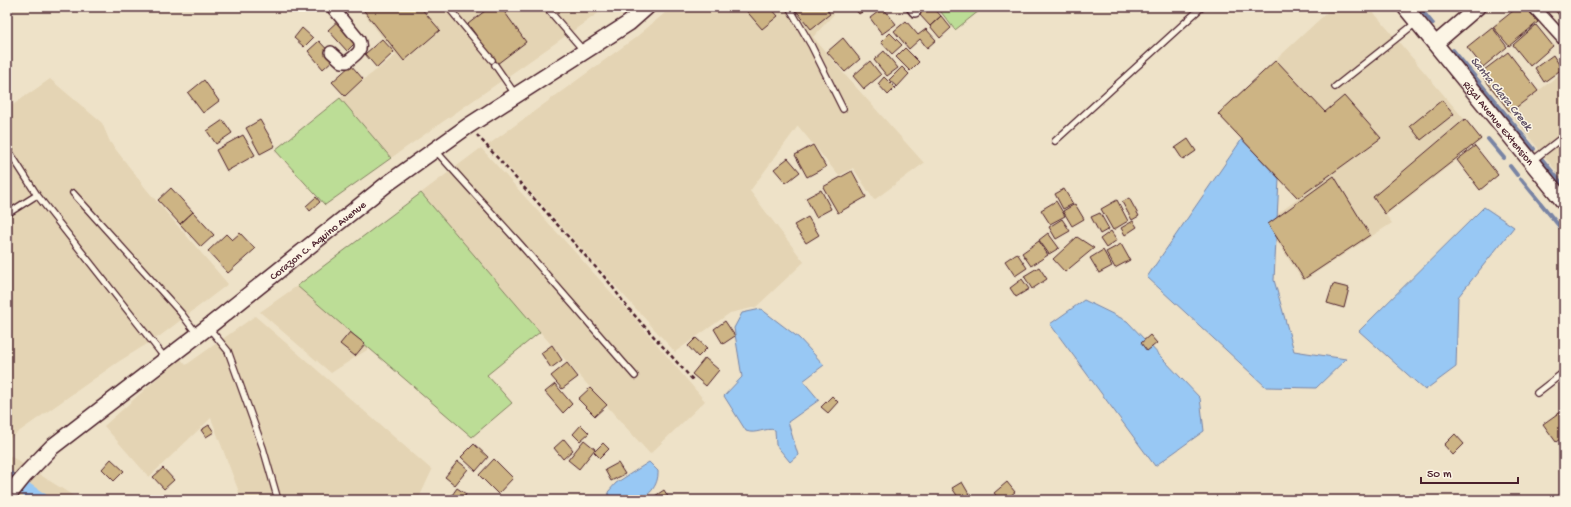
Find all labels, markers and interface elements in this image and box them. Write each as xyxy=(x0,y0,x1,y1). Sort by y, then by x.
water label: Santa Clara Creek xyxy=(1467,55,1535,135)
street label: Rizal Avenue Extension xyxy=(1460,79,1536,169)
street label: Corazon C. Aquino Avenue xyxy=(268,199,369,283)
scale bar xyxy=(1421,459,1518,485)
text: 50 m xyxy=(1427,468,1452,482)

